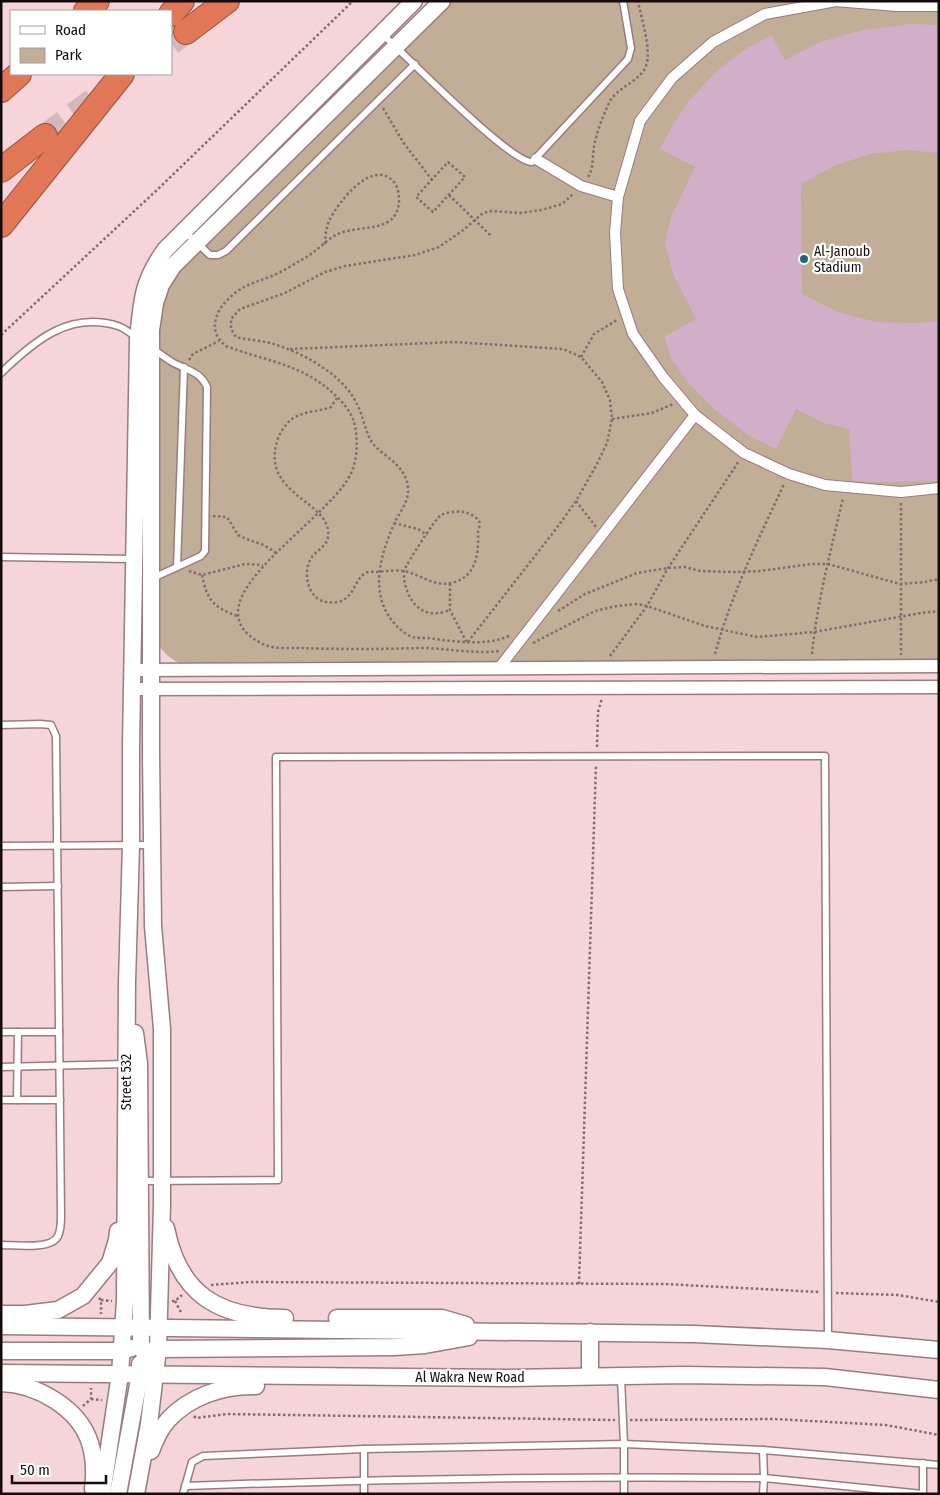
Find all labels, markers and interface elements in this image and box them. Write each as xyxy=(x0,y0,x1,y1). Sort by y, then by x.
legend xyxy=(10,10,172,75)
text: Road xyxy=(55,21,86,39)
text: Park xyxy=(55,46,82,64)
place label: Al-Janoub Stadium xyxy=(814,243,870,276)
marker: Al-Janoub Stadium xyxy=(798,253,810,265)
street label: Street 532 xyxy=(118,1054,135,1110)
street label: Al Wakra New Road xyxy=(415,1369,525,1386)
scale bar xyxy=(12,1452,106,1484)
text: 50 m xyxy=(20,1461,50,1479)

